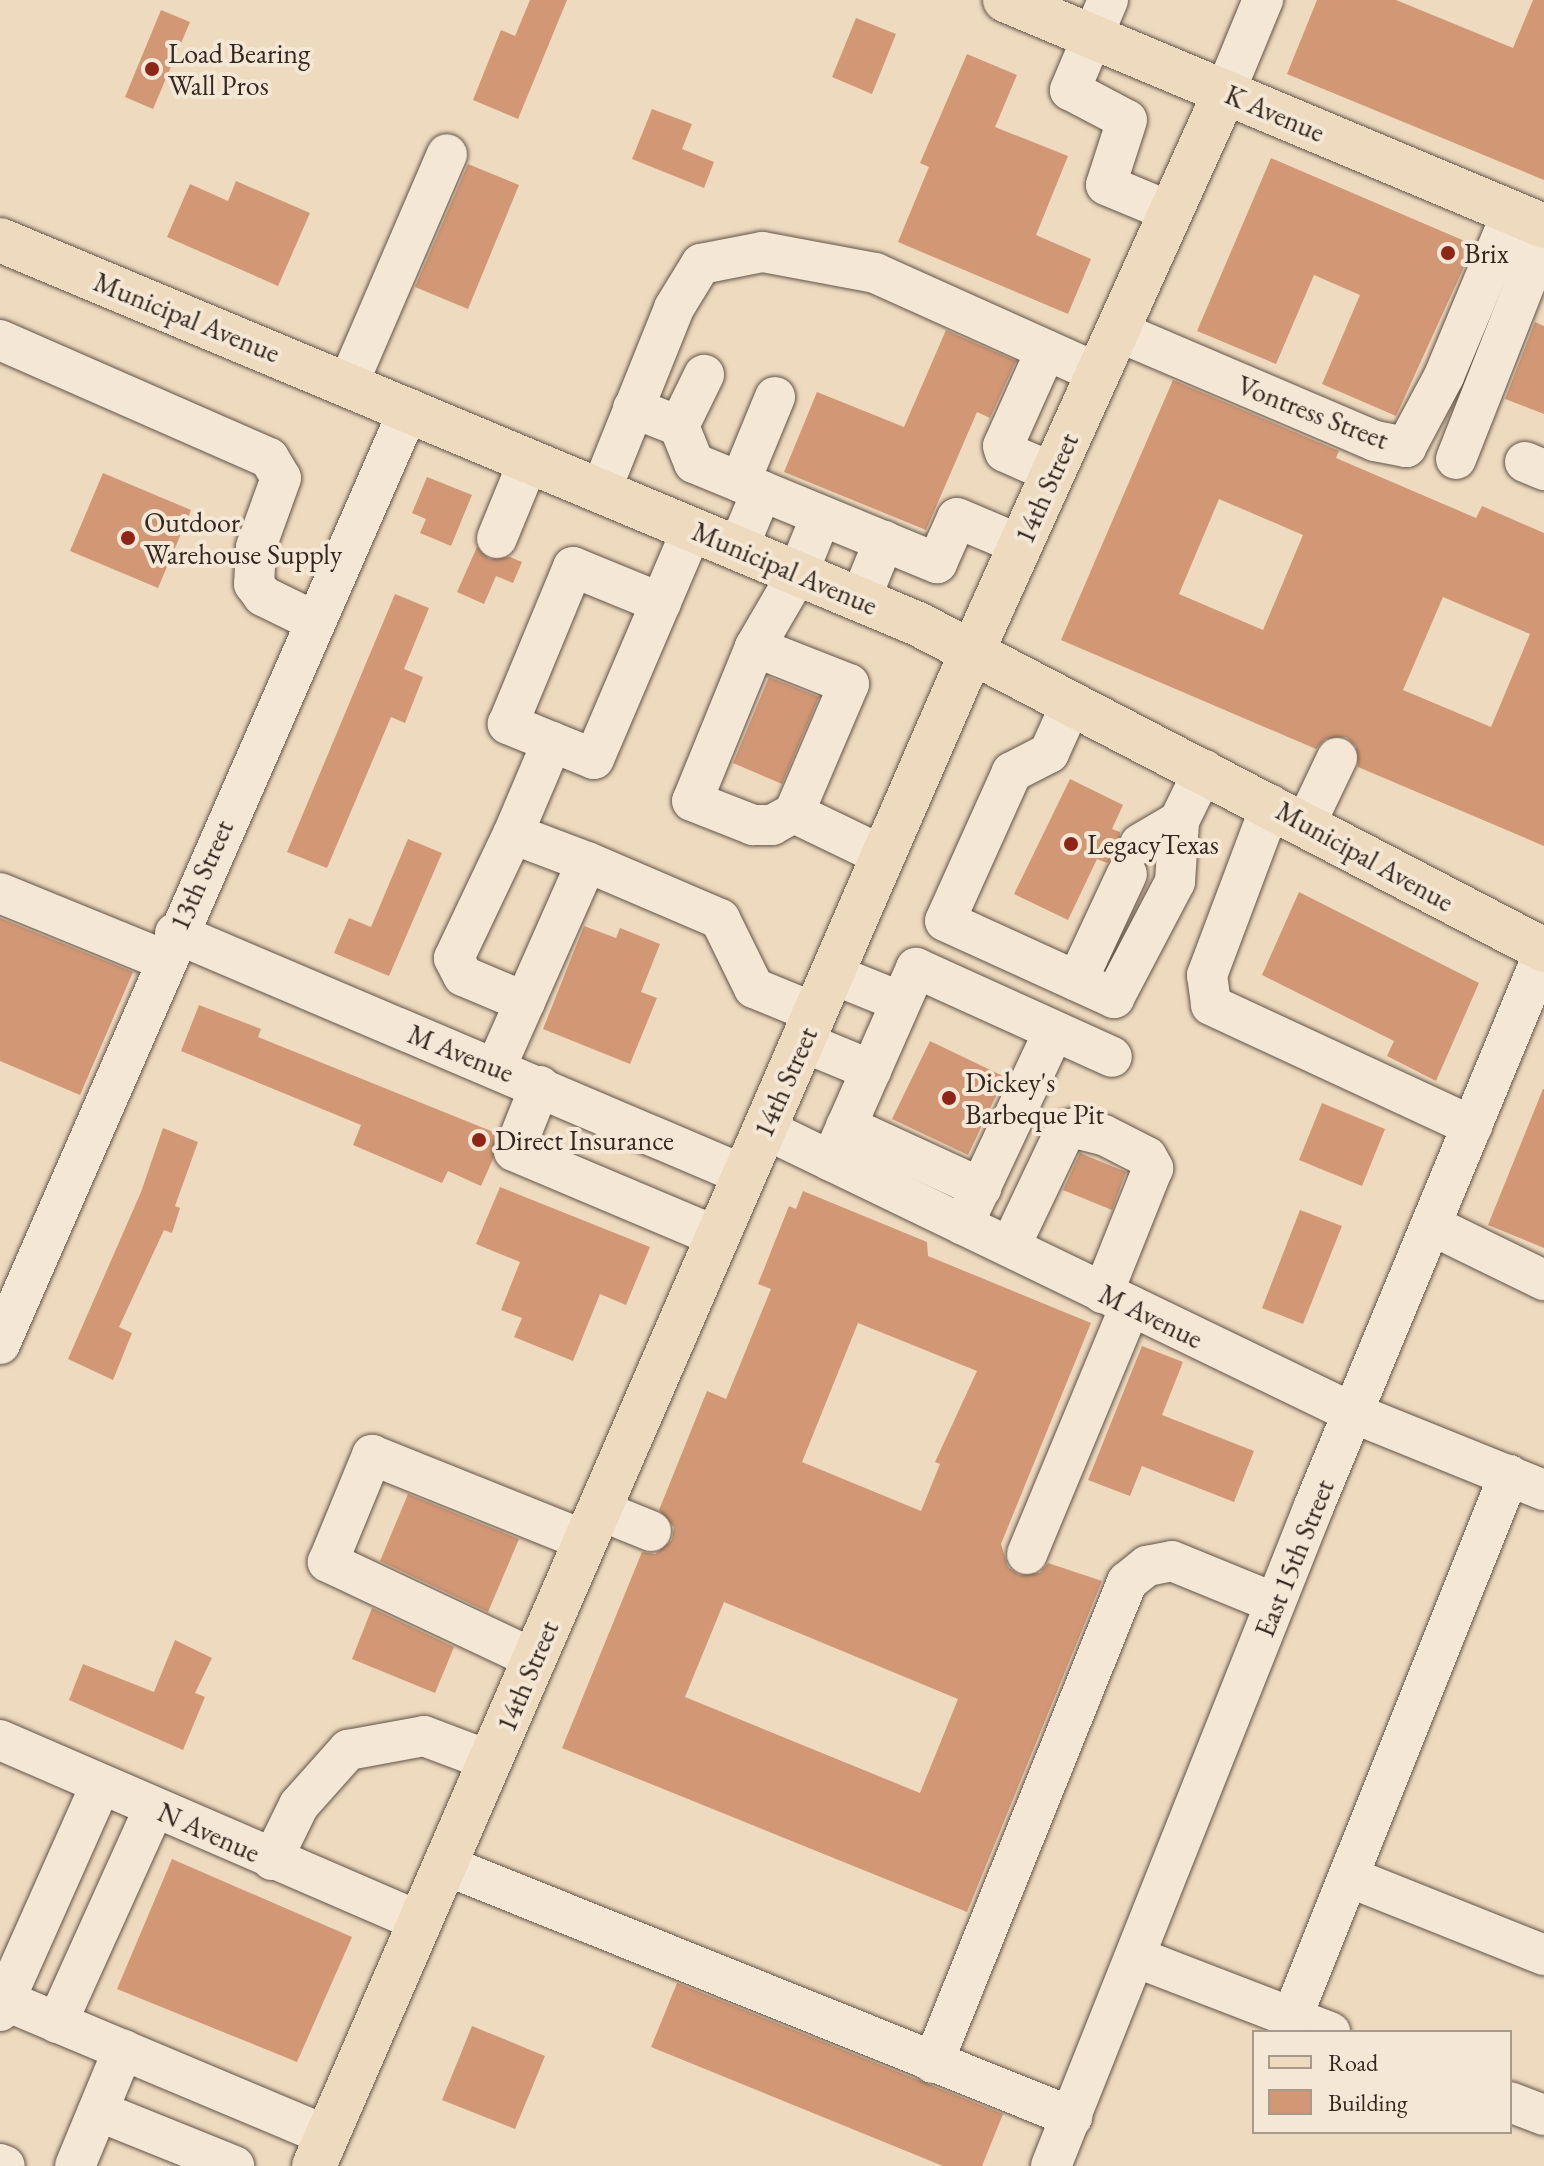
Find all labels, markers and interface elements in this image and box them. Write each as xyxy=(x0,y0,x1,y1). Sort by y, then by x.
place label: Load Bearing Wall Pros xyxy=(168,36,310,102)
marker: Load Bearing Wall Pros xyxy=(143,60,161,78)
street label: K Avenue xyxy=(1220,77,1330,149)
place label: Brix xyxy=(1464,236,1509,270)
marker: Brix xyxy=(1439,244,1457,262)
street label: Municipal Avenue xyxy=(89,264,285,370)
street label: Vontress Street xyxy=(1233,368,1393,456)
street label: 14th Street xyxy=(1007,428,1085,548)
place label: Outdoor Warehouse Supply xyxy=(144,505,342,571)
street label: Municipal Avenue xyxy=(687,514,883,622)
marker: Outdoor Warehouse Supply xyxy=(119,529,137,547)
street label: Municipal Avenue xyxy=(1270,793,1460,919)
street label: 13th Street xyxy=(162,815,240,935)
place label: LegacyTexas xyxy=(1087,827,1219,861)
marker: LegacyTexas xyxy=(1062,835,1080,853)
street label: M Avenue xyxy=(403,1017,519,1089)
street label: 14th Street xyxy=(746,1022,824,1142)
place label: Dickey's Barbeque Pit xyxy=(965,1065,1104,1131)
marker: Dickey's Barbeque Pit xyxy=(940,1089,958,1107)
place label: Direct Insurance xyxy=(495,1123,674,1157)
marker: Direct Insurance xyxy=(470,1131,488,1149)
street label: M Avenue xyxy=(1094,1277,1208,1355)
street label: East 15th Street xyxy=(1247,1474,1341,1642)
street label: 14th Street xyxy=(489,1615,565,1737)
street label: N Avenue xyxy=(153,1795,265,1869)
legend xyxy=(1252,2030,1512,2134)
text: Road xyxy=(1328,2047,1378,2078)
text: Building xyxy=(1328,2087,1408,2118)

